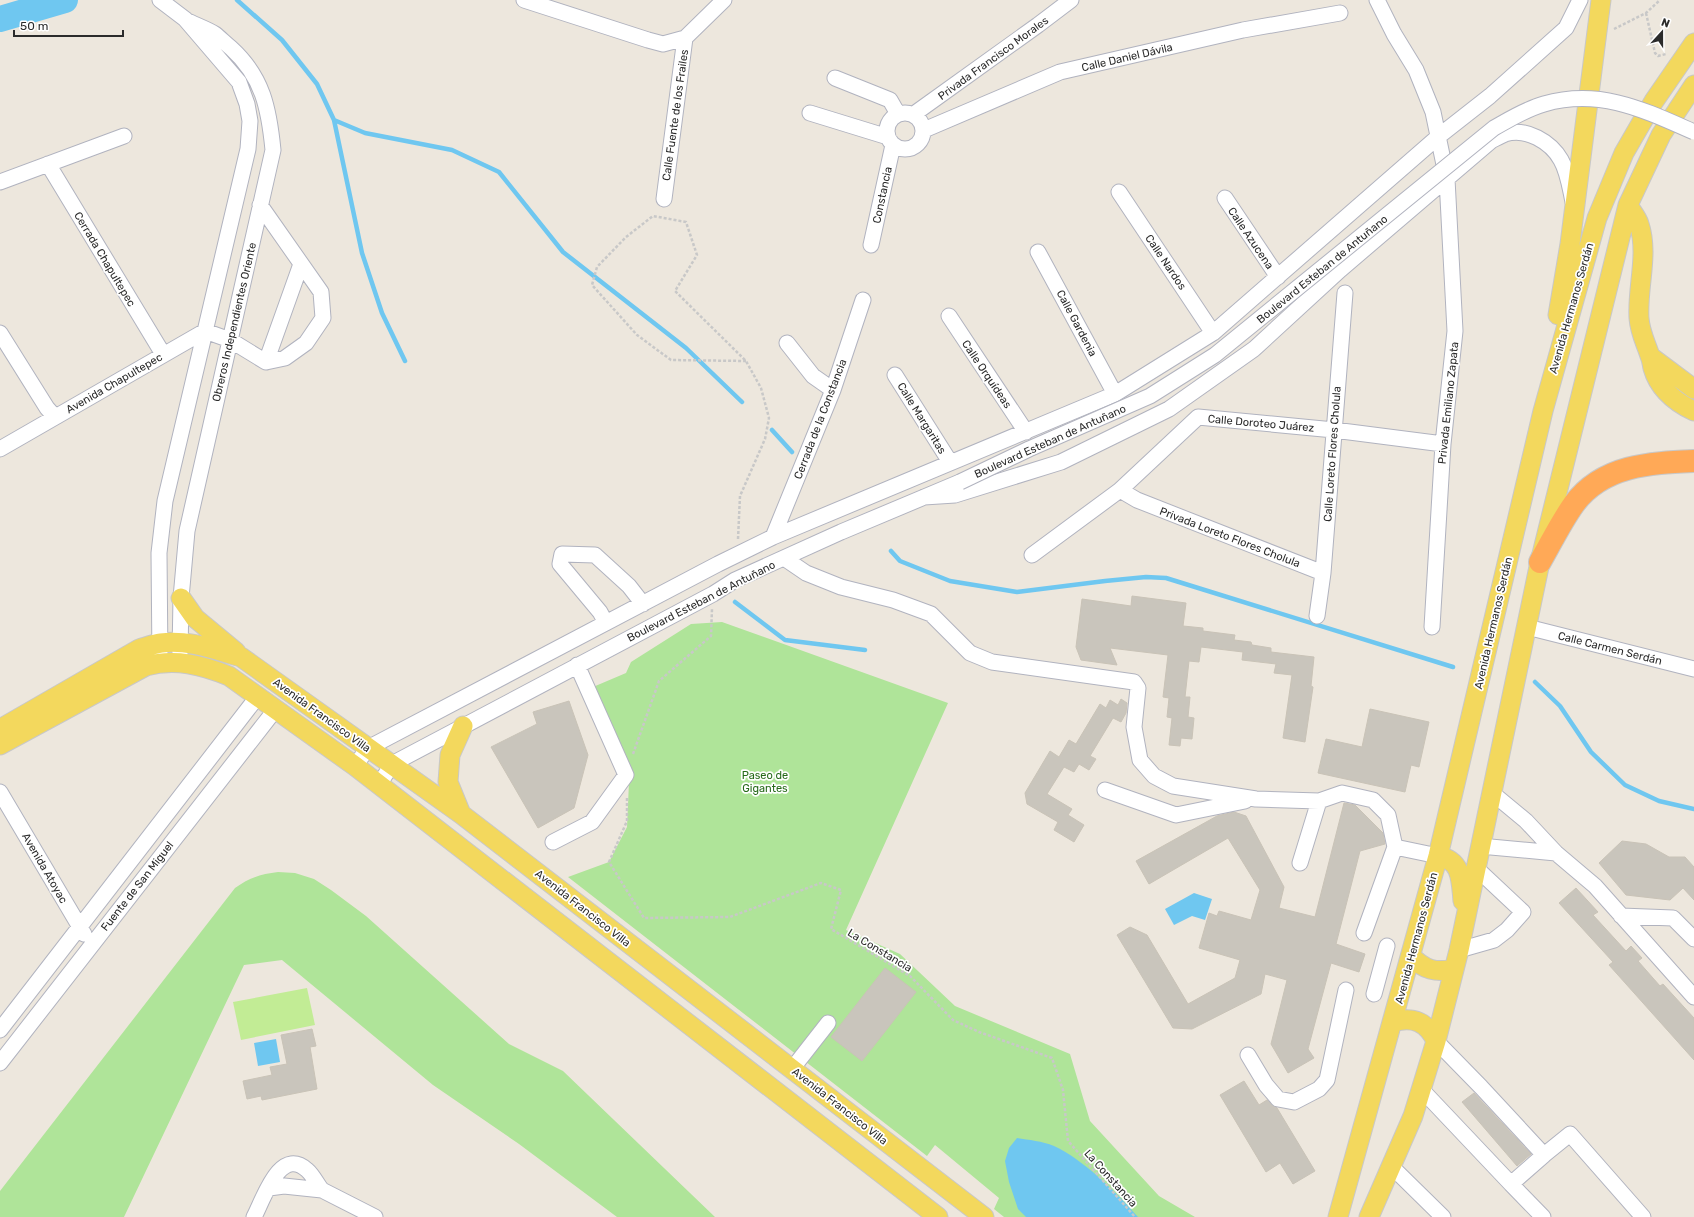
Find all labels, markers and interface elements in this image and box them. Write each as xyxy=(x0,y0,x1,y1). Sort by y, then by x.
scale bar xyxy=(14,12,123,38)
north arrow xyxy=(1642,12,1682,52)
street label: Privada Francisco Morales xyxy=(936,14,1051,103)
text: N xyxy=(1659,16,1672,31)
text: 50 m xyxy=(20,19,48,33)
street label: Calle Daniel Dávila xyxy=(1080,41,1174,74)
street label: Calle Fuente de los Frailes xyxy=(660,48,691,182)
street label: Constancia xyxy=(870,166,895,225)
street label: Calle Azucena xyxy=(1225,205,1276,272)
street label: Cerrada Chapultepec xyxy=(71,209,138,309)
street label: Boulevard Esteban de Antuñano xyxy=(1254,213,1390,326)
street label: Calle Nardos xyxy=(1142,232,1189,293)
street label: Obreros Independientes Oriente xyxy=(210,241,259,403)
street label: Avenida Hermanos Serdán xyxy=(1547,241,1596,375)
street label: Calle Gardenia xyxy=(1054,288,1100,359)
street label: Calle Orquídeas xyxy=(959,338,1014,411)
street label: Privada Emiliano Zapata xyxy=(1436,341,1461,465)
street label: Avenida Chapultepec xyxy=(64,351,165,416)
street label: Cerrada de la Constancia xyxy=(792,357,849,481)
street label: Calle Margaritas xyxy=(894,380,949,457)
street label: Calle Loreto Flores Cholula xyxy=(1321,386,1344,522)
street label: Boulevard Esteban de Antuñano xyxy=(972,402,1128,481)
street label: Calle Doroteo Juárez xyxy=(1207,412,1315,435)
street label: Privada Loreto Flores Cholula xyxy=(1158,505,1302,570)
street label: Avenida Hermanos Serdán xyxy=(1472,556,1515,691)
street label: Boulevard Esteban de Antuñano xyxy=(625,558,778,645)
street label: Calle Carmen Serdán xyxy=(1556,629,1663,668)
street label: Avenida Francisco Villa xyxy=(270,676,373,755)
park label: Paseo de Gigantes xyxy=(742,769,788,795)
street label: Avenida Atoyac xyxy=(19,831,70,906)
street label: Fuente de San Miguel xyxy=(98,839,176,934)
street label: Avenida Francisco Villa xyxy=(533,867,633,950)
street label: Avenida Hermanos Serdán xyxy=(1393,871,1440,1005)
street label: La Constancia xyxy=(845,926,914,975)
street label: Avenida Francisco Villa xyxy=(790,1065,890,1148)
street label: La Constancia xyxy=(1081,1147,1140,1210)

